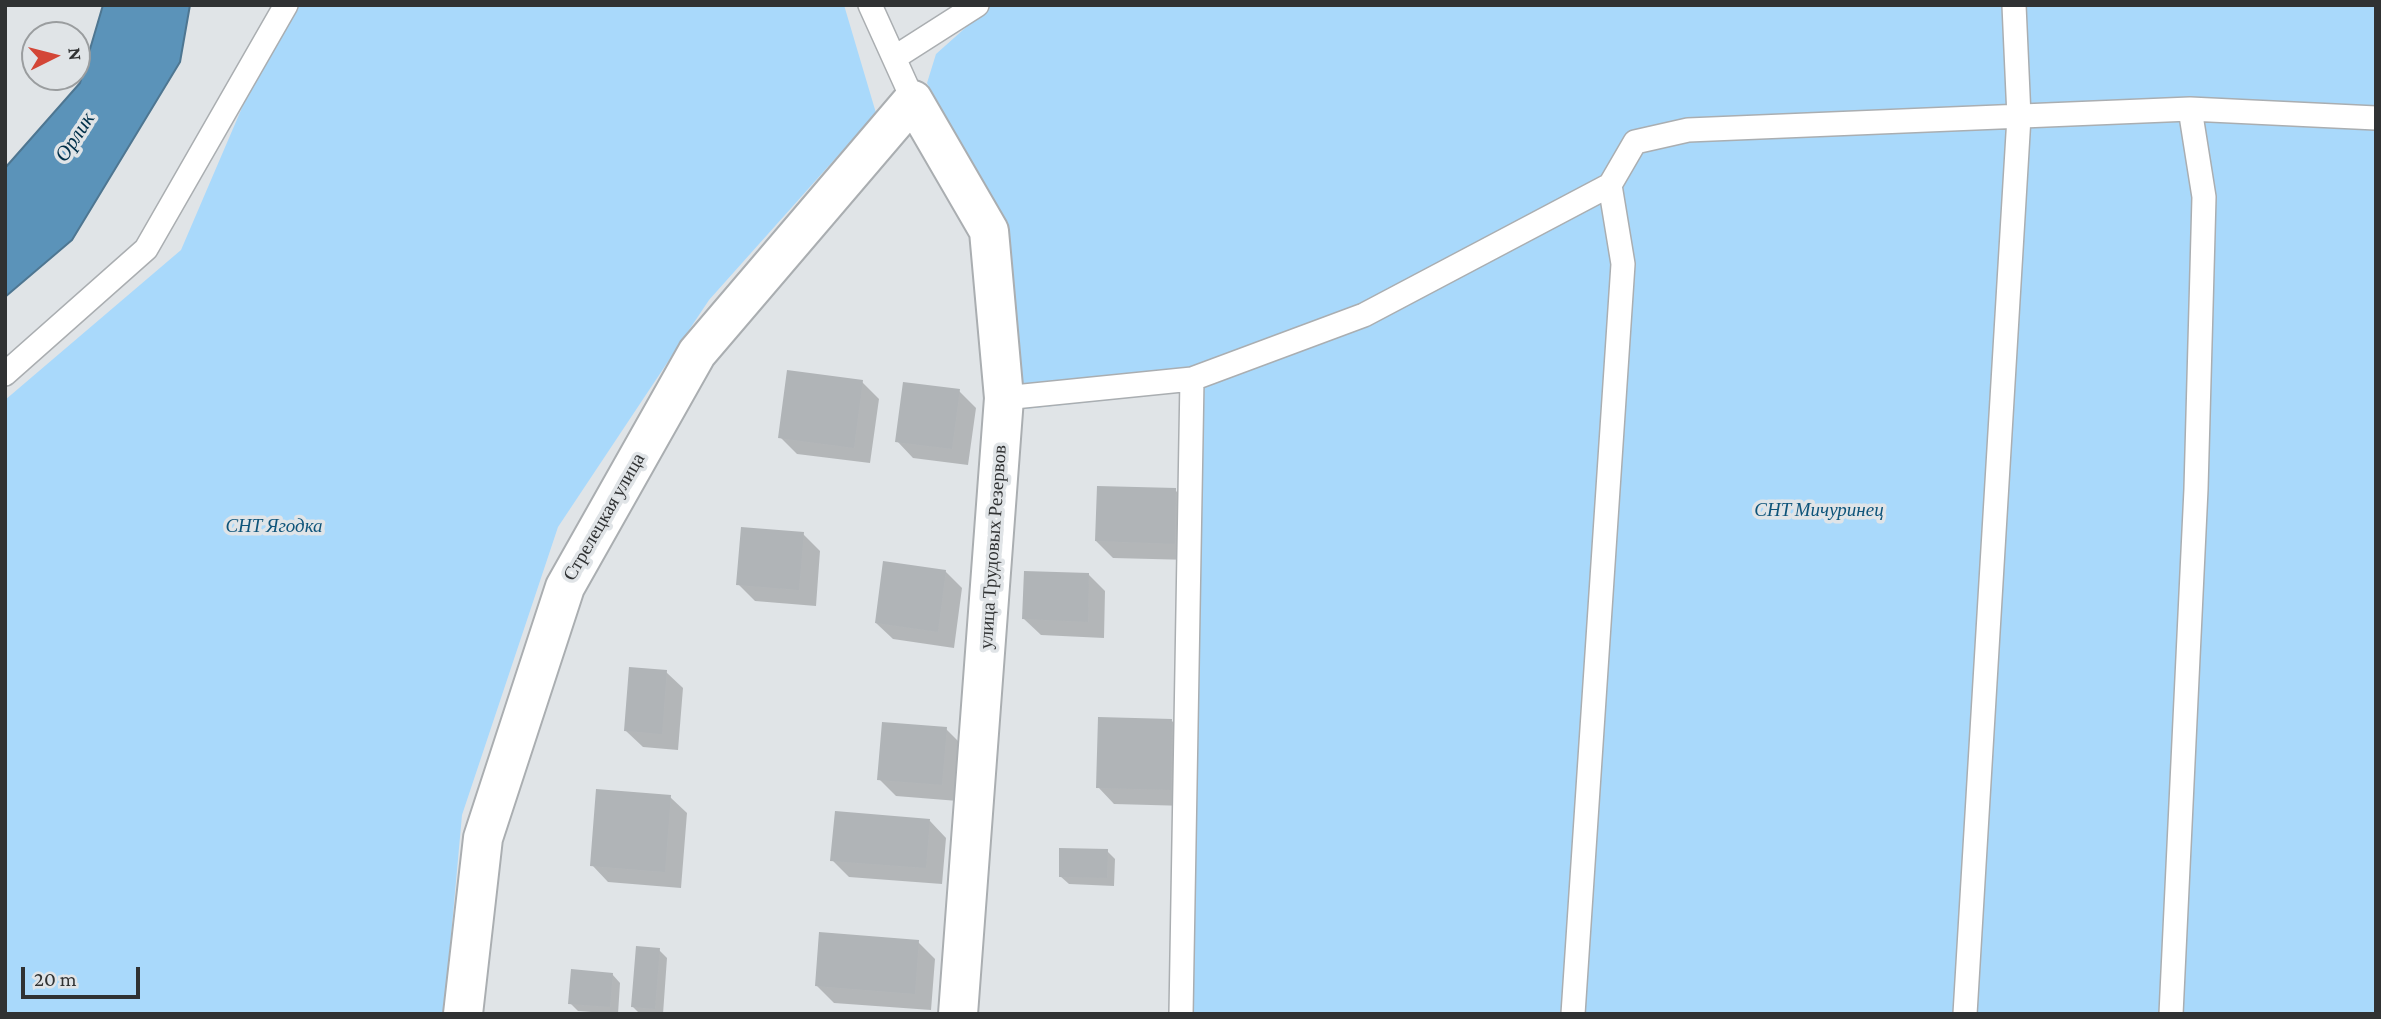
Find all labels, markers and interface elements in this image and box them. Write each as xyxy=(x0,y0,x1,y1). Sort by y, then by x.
north arrow xyxy=(21,21,91,91)
text: N xyxy=(64,46,87,61)
water label: Орлик xyxy=(50,107,100,167)
street label: улица Трудовых Резервов xyxy=(974,444,1012,650)
street label: Стрелецкая улица xyxy=(558,449,650,585)
park label: СНТ Мичуринец xyxy=(1754,499,1884,521)
park label: СНТ Ягодка xyxy=(225,515,323,537)
scale bar xyxy=(24,953,144,997)
text: 20 m xyxy=(34,967,77,991)

